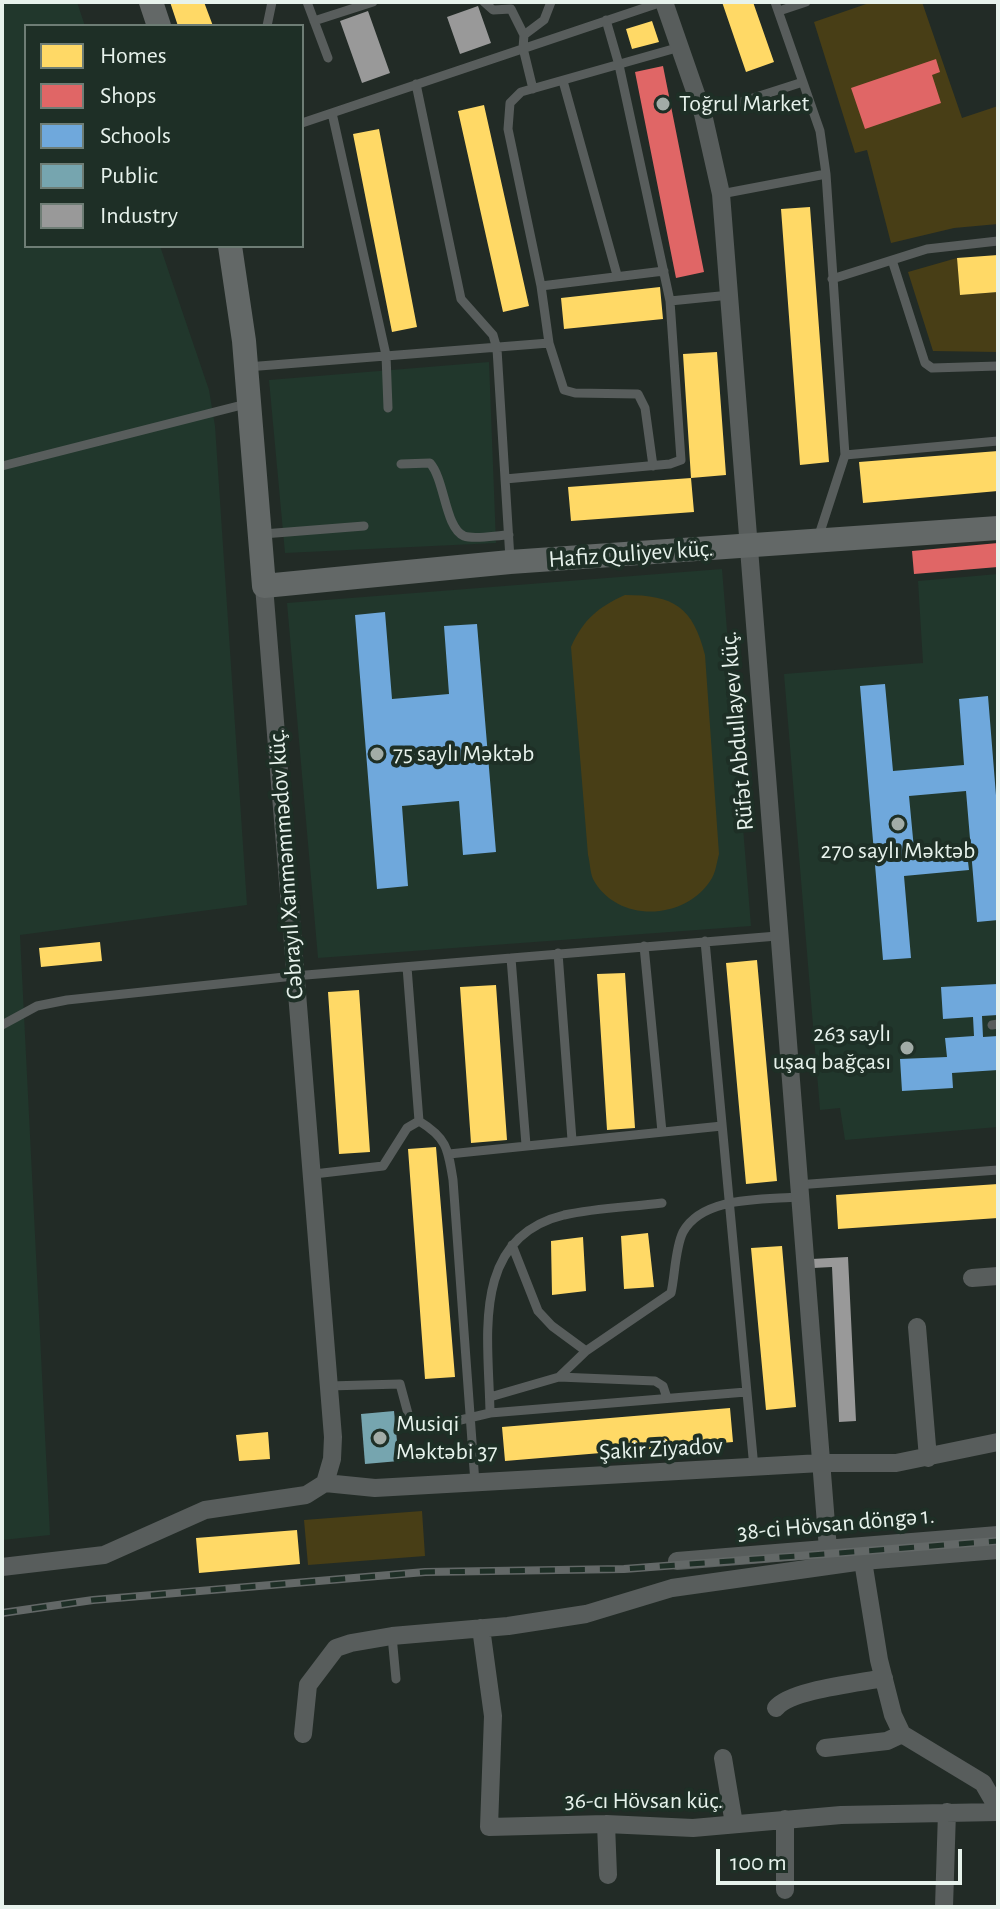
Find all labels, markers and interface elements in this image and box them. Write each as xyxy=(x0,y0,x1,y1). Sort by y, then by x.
legend xyxy=(24,24,304,248)
text: Homes xyxy=(100,44,167,68)
text: Shops xyxy=(100,84,156,108)
place label: Toğrul Market xyxy=(679,90,809,118)
marker: Toğrul Market xyxy=(654,95,672,113)
text: Schools xyxy=(100,124,171,148)
text: Public xyxy=(100,164,158,188)
text: Industry xyxy=(100,204,178,228)
street label: Hafiz Quliyev küç. xyxy=(547,534,715,574)
street label: Rüfət Abdullayev küç. xyxy=(714,630,760,832)
street label: Cəbrayıl Xanməmmədov küç. xyxy=(262,728,310,1000)
place label: 75 saylı Məktəb xyxy=(393,740,534,768)
marker: 75 saylı Məktəb xyxy=(368,745,386,763)
marker: 270 saylı Məktəb xyxy=(889,815,907,833)
place label: 270 saylı Məktəb xyxy=(821,837,975,865)
place label: 263 saylı uşaq bağçası xyxy=(773,1020,891,1076)
marker: 263 saylı uşaq bağçası xyxy=(898,1039,916,1057)
place label: Musiqi Məktəbi 37 xyxy=(396,1410,497,1466)
marker: Musiqi Məktəbi 37 xyxy=(371,1429,389,1447)
street label: Şakir Ziyadov xyxy=(598,1431,724,1467)
street label: 38-ci Hövsan döngə 1. xyxy=(736,1501,936,1547)
street label: 36-cı Hövsan küç. xyxy=(565,1787,723,1815)
scale bar xyxy=(720,1833,966,1883)
text: 100 m xyxy=(730,1851,787,1875)

